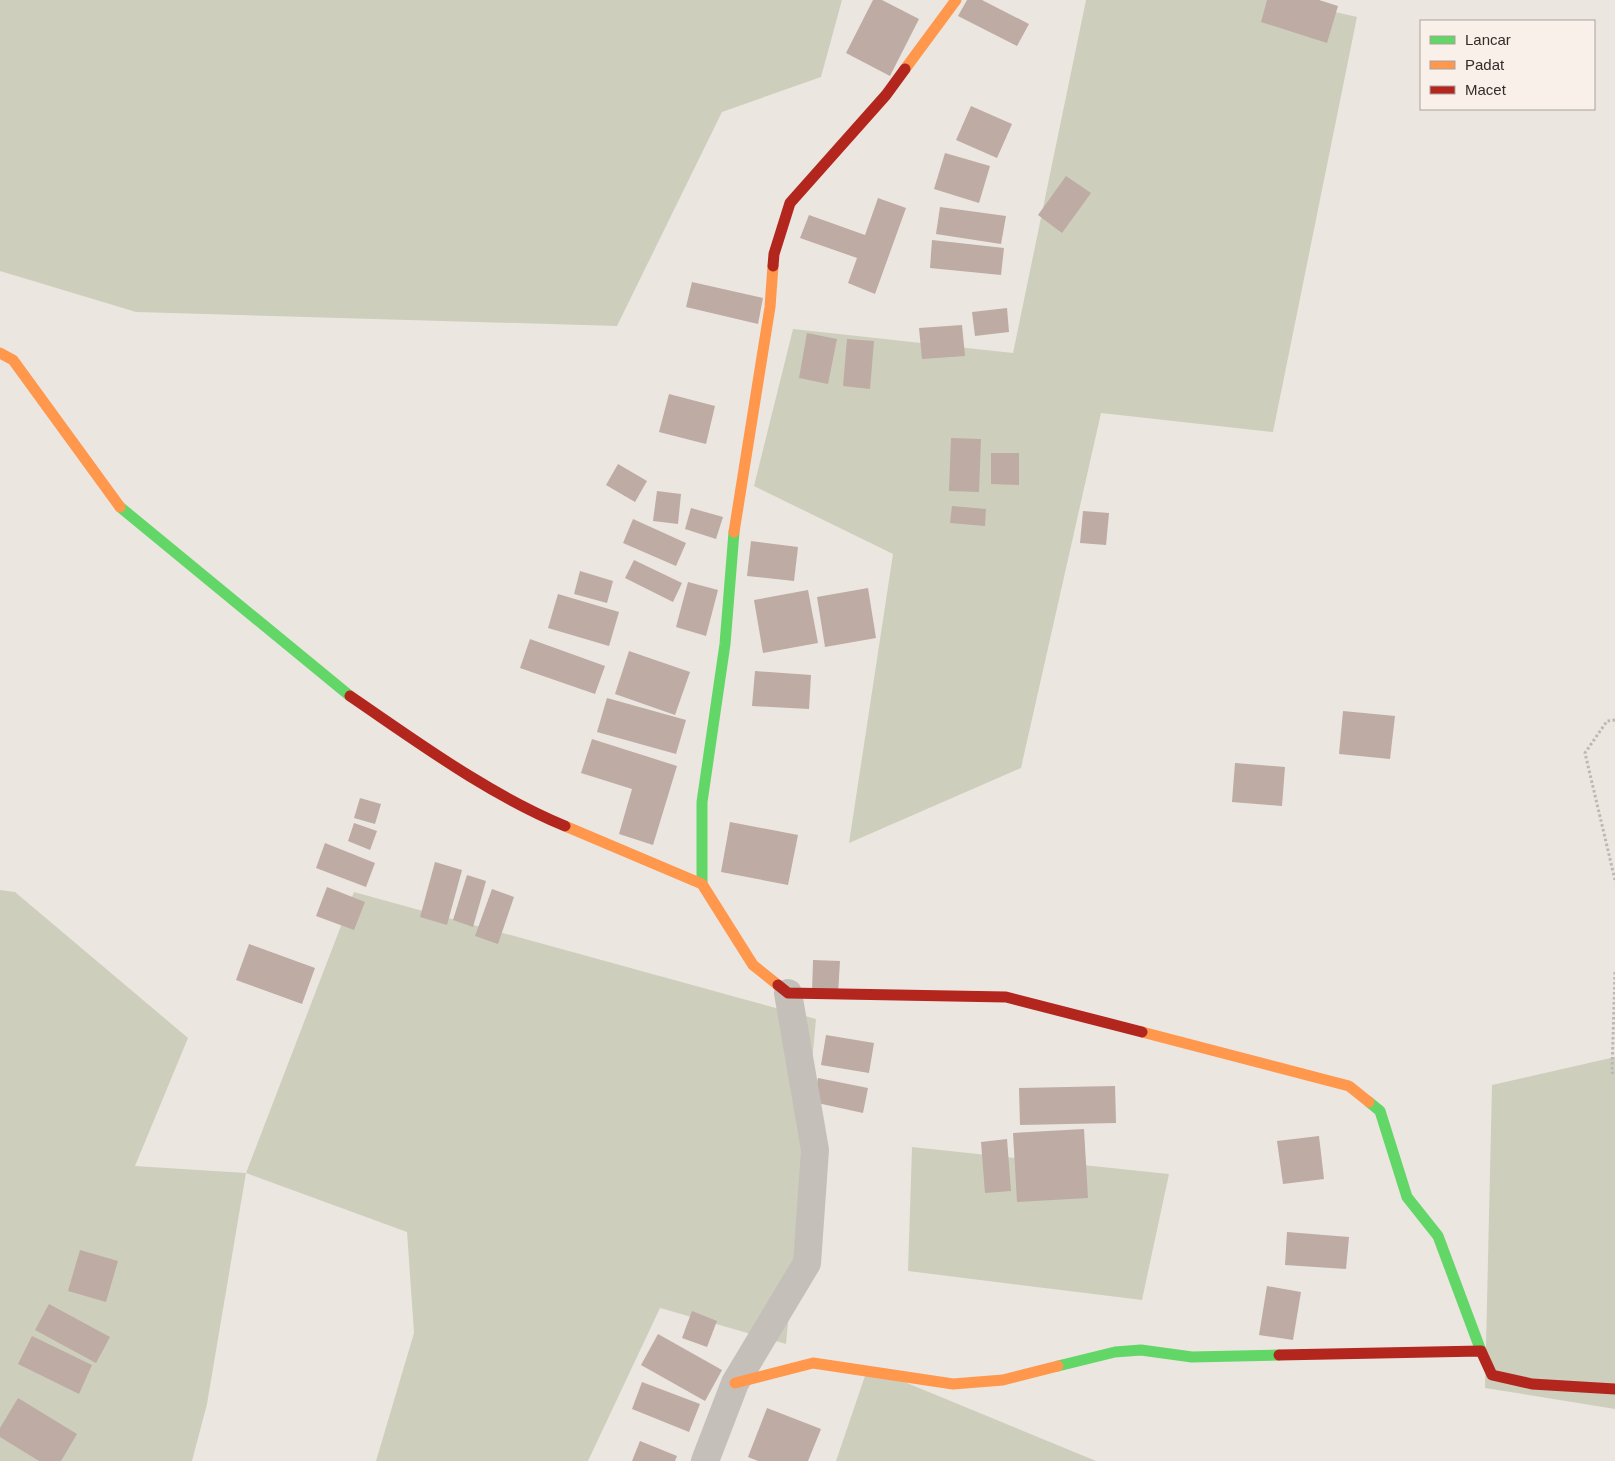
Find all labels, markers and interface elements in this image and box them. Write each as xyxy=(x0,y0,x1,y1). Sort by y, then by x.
legend xyxy=(1420,20,1595,110)
text: Lancar xyxy=(1465,31,1511,48)
text: Padat xyxy=(1465,56,1505,73)
text: Macet xyxy=(1465,81,1507,98)

